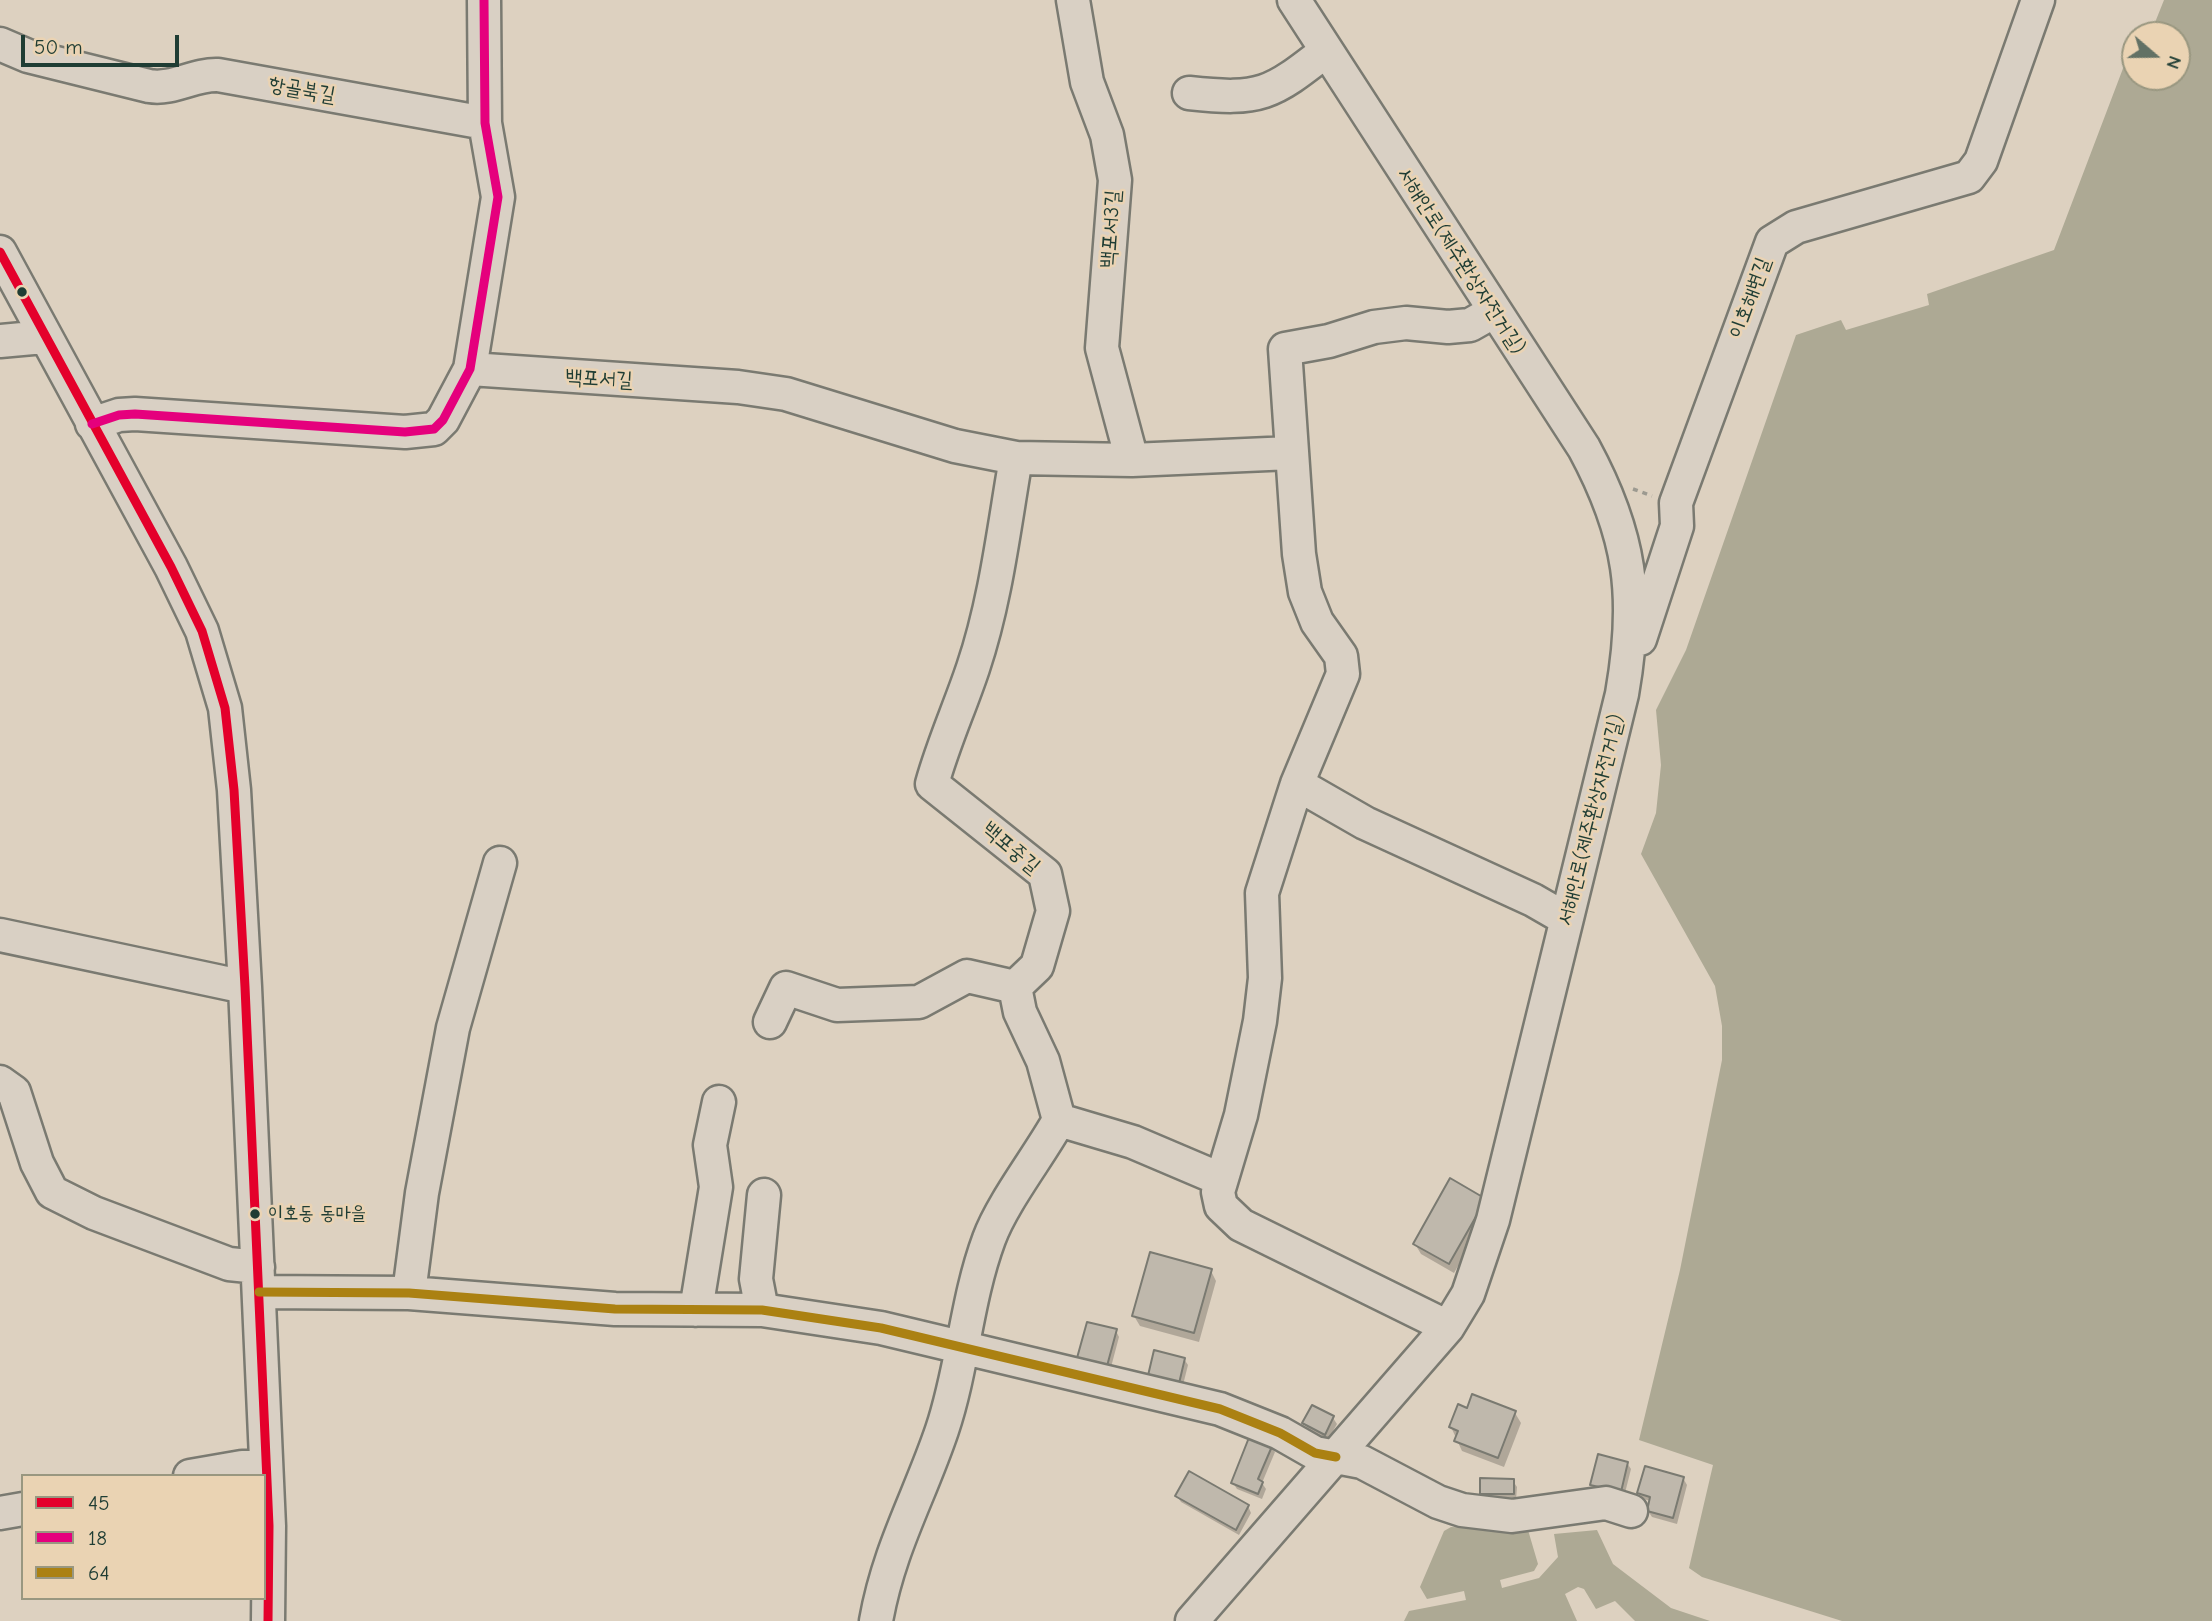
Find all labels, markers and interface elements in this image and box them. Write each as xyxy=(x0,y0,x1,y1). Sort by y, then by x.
scale bar xyxy=(24,21,182,65)
north arrow xyxy=(2121,21,2191,91)
text: 50 m xyxy=(34,35,83,59)
text: N xyxy=(2161,53,2186,72)
street label: 항골북길 xyxy=(267,72,337,108)
street label: 서해안로(제주환상자전거길) xyxy=(1391,163,1531,359)
street label: 백포서3길 xyxy=(1096,189,1126,269)
street label: 이호해변길 xyxy=(1724,254,1776,342)
unlabelled marker xyxy=(15,285,29,299)
street label: 백포서길 xyxy=(565,365,633,393)
street label: 서해안로(제주환상자전거길) xyxy=(1552,712,1630,928)
street label: 백포중길 xyxy=(977,817,1045,879)
place label: 이호동 동마을 xyxy=(268,1203,366,1225)
marker: 이호동 동마을 xyxy=(248,1207,262,1221)
legend xyxy=(21,1474,266,1600)
text: 45 xyxy=(88,1491,110,1515)
text: 18 xyxy=(88,1526,107,1550)
text: 64 xyxy=(88,1561,110,1585)

